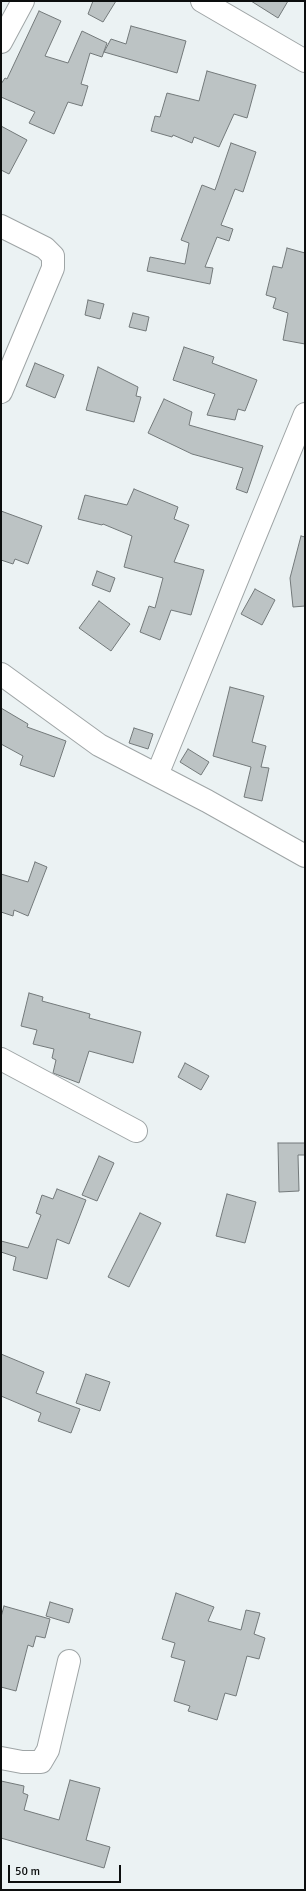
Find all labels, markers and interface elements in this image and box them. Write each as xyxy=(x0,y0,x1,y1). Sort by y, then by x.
scale bar xyxy=(10,1857,123,1883)
text: 50 m xyxy=(15,1864,40,1879)

